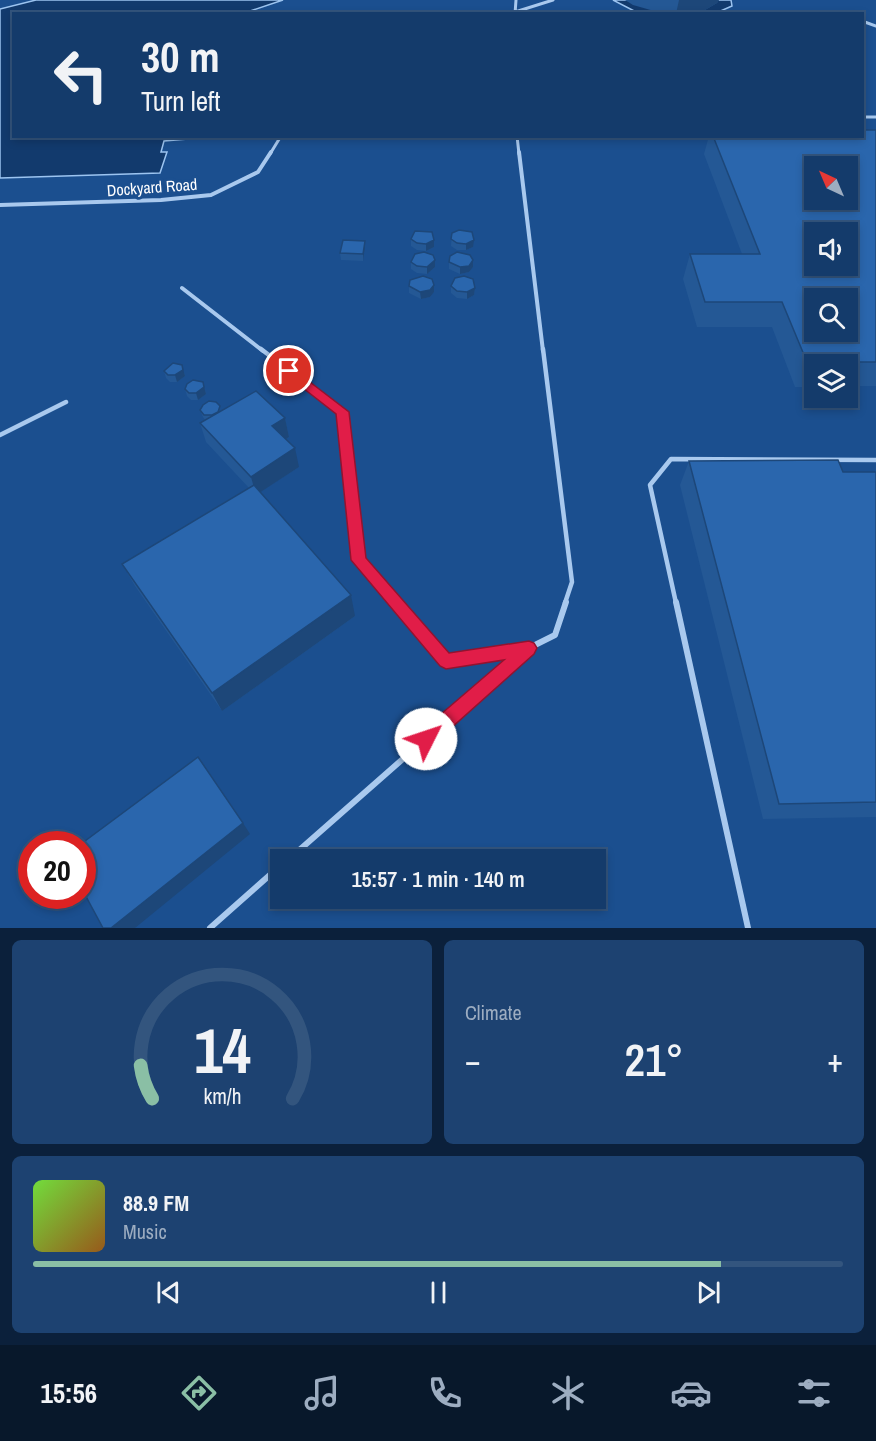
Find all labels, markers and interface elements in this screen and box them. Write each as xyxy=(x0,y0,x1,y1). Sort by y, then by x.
text: 30 m xyxy=(141,29,220,85)
icon: left xyxy=(42,36,120,114)
text: Turn left xyxy=(141,83,220,119)
north arrow xyxy=(804,156,858,210)
map controls xyxy=(804,156,858,408)
street label: Dockyard Road xyxy=(106,173,198,201)
button: sound xyxy=(804,222,858,276)
button: search xyxy=(804,288,858,342)
pin xyxy=(263,345,314,396)
icon: arrive xyxy=(272,354,305,387)
button: layers xyxy=(804,354,858,408)
position arrow xyxy=(394,707,458,771)
speed limit sign: 20 xyxy=(18,831,96,909)
text: 15:57 · 1 min · 140 m xyxy=(351,864,525,894)
text: Climate xyxy=(465,999,522,1026)
text: 14 xyxy=(194,1008,250,1092)
text: 21° xyxy=(624,1029,684,1090)
text: − xyxy=(465,1038,481,1082)
text: + xyxy=(827,1038,843,1082)
text: km/h xyxy=(203,1082,241,1111)
text: 88.9 FM xyxy=(123,1188,189,1218)
text: Music xyxy=(123,1218,167,1245)
icon: previous xyxy=(152,1276,185,1309)
icon: pause xyxy=(422,1276,455,1309)
icon: next xyxy=(692,1276,725,1309)
icon: directions xyxy=(178,1372,220,1414)
icon: music xyxy=(301,1372,343,1414)
icon: phone xyxy=(424,1372,466,1414)
icon: climate xyxy=(547,1372,589,1414)
icon: car xyxy=(670,1372,712,1414)
icon: filters xyxy=(793,1372,835,1414)
text: 15:56 xyxy=(41,1375,97,1411)

